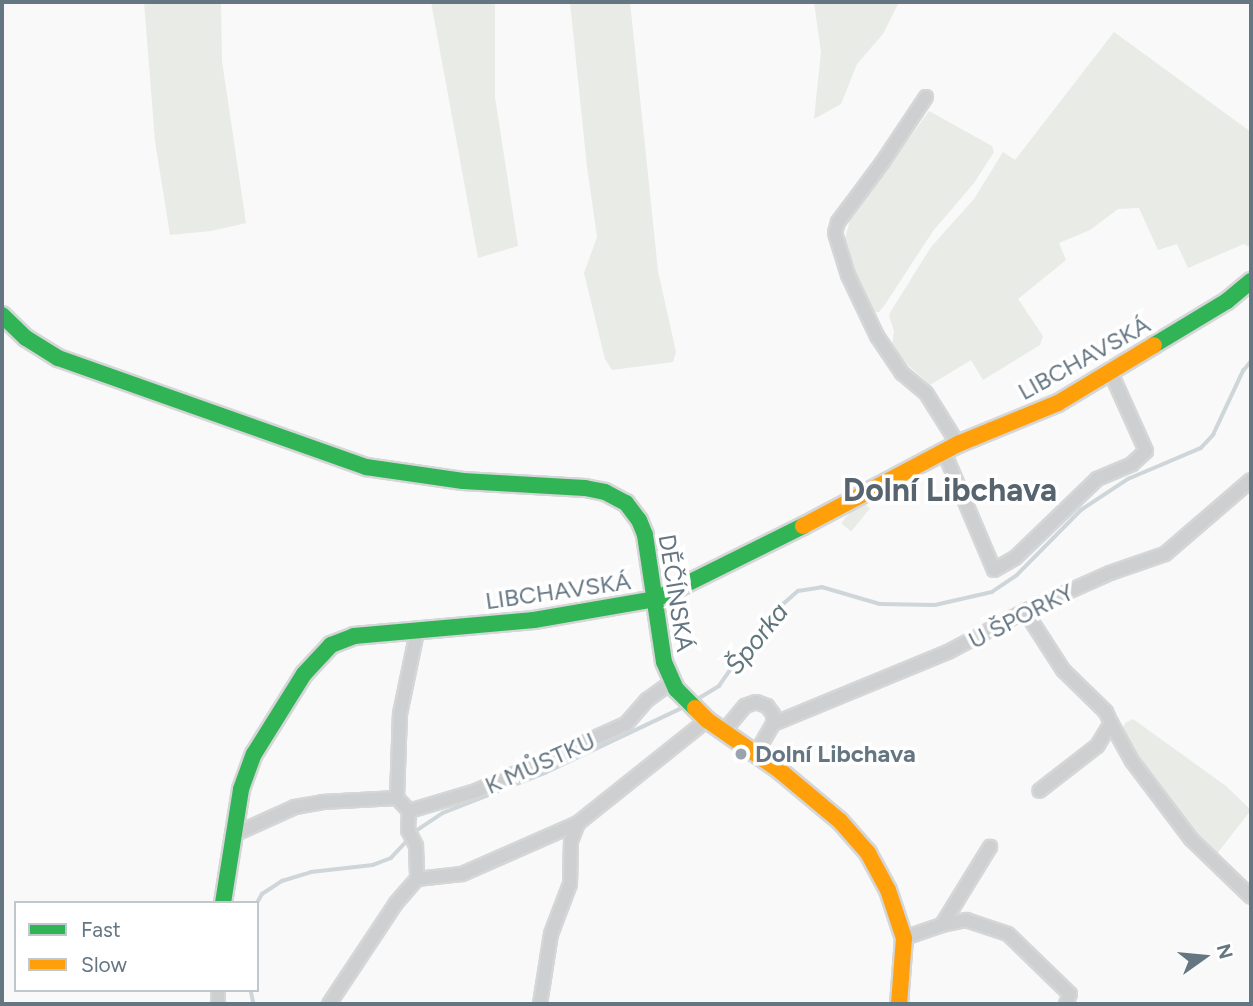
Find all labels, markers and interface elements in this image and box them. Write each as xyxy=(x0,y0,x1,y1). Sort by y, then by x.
street label: LIBCHAVSKÁ xyxy=(1013,310,1155,406)
district label: Dolní Libchava xyxy=(843,471,1057,509)
street label: DĚČÍNSKÁ xyxy=(652,532,700,654)
street label: LIBCHAVSKÁ xyxy=(483,567,633,615)
street label: U ŠPORKY xyxy=(964,577,1078,655)
water label: Šporka xyxy=(719,597,795,681)
street label: K MŮSTKU xyxy=(481,726,599,800)
place label: Dolní Libchava xyxy=(755,740,916,768)
marker: Dolní Libchava xyxy=(733,746,749,762)
legend xyxy=(14,901,259,992)
text: Fast xyxy=(81,917,121,942)
north arrow xyxy=(1169,922,1239,992)
text: N xyxy=(1212,941,1238,962)
text: Slow xyxy=(81,952,127,977)

